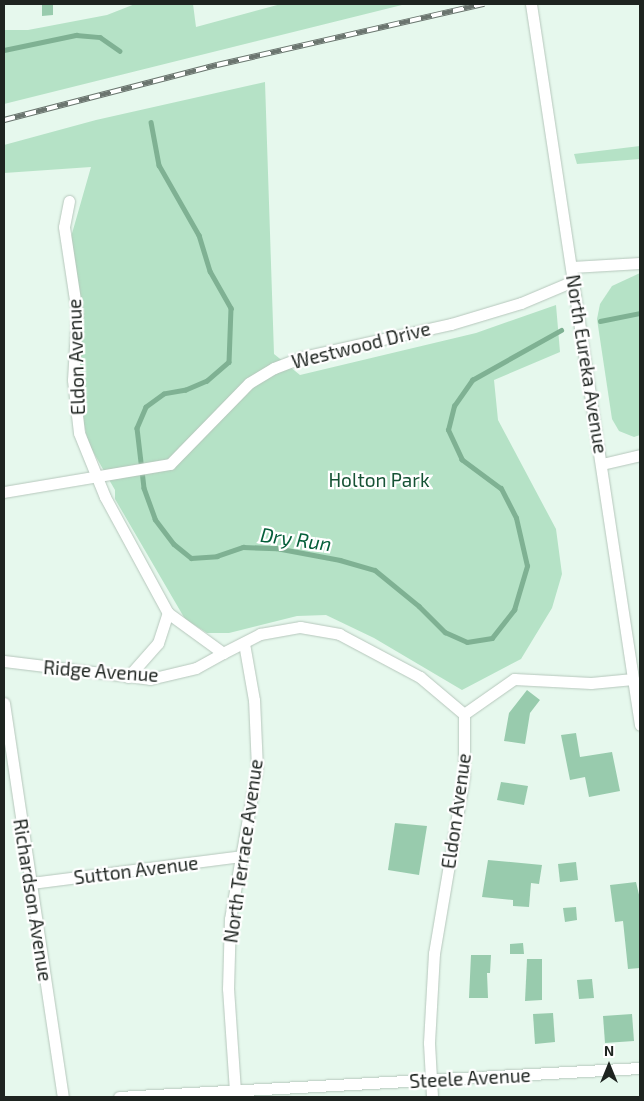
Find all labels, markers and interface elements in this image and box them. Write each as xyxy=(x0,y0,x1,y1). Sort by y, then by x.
street label: North Eureka Avenue xyxy=(562,273,612,455)
street label: Eldon Avenue xyxy=(63,298,89,416)
street label: Westwood Drive xyxy=(289,317,433,373)
park label: Holton Park xyxy=(328,469,430,491)
water label: Dry Run xyxy=(259,522,333,556)
street label: Ridge Avenue xyxy=(42,656,160,686)
street label: Eldon Avenue xyxy=(437,752,475,870)
street label: North Terrace Avenue xyxy=(219,757,267,945)
street label: Richardson Avenue xyxy=(9,817,57,983)
street label: Sutton Avenue xyxy=(72,851,200,889)
north arrow xyxy=(584,1041,634,1091)
text: N xyxy=(604,1042,614,1059)
street label: Steele Avenue xyxy=(409,1063,531,1093)

